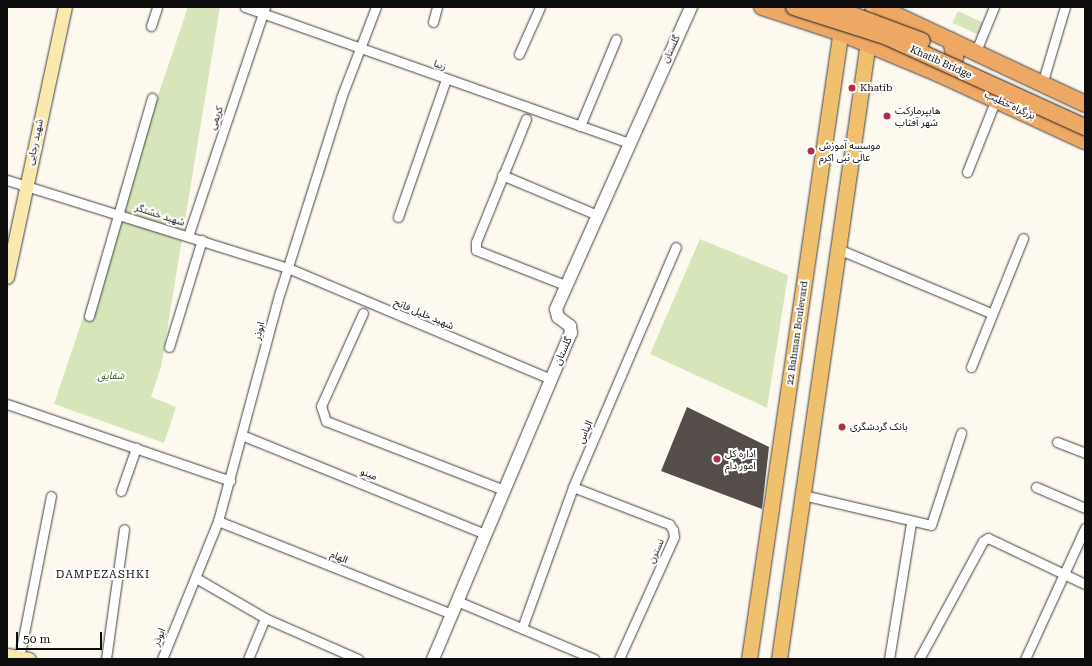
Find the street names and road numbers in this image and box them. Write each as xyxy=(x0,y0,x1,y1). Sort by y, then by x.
street label: گلستان xyxy=(659,33,683,65)
street label: Khatib Bridge xyxy=(908,43,974,81)
street label: زیبا xyxy=(432,57,448,73)
street label: بزرگراه خطیب xyxy=(983,88,1037,122)
street label: کریمی xyxy=(206,105,226,131)
street label: شهید رجایی xyxy=(24,118,46,166)
street label: شهید خشتگر xyxy=(134,201,186,229)
street label: 22 Bahman Boulevard xyxy=(784,280,810,386)
street label: شهید خلیل فاتح xyxy=(392,296,456,332)
street label: ابوذر xyxy=(251,321,267,341)
street label: گلستان xyxy=(552,335,574,367)
street label: الیاس xyxy=(575,419,595,445)
street label: مینو xyxy=(359,465,379,483)
street label: نسترن xyxy=(645,537,667,565)
street label: الهام xyxy=(329,548,349,566)
street label: ابوذر xyxy=(150,626,168,648)

